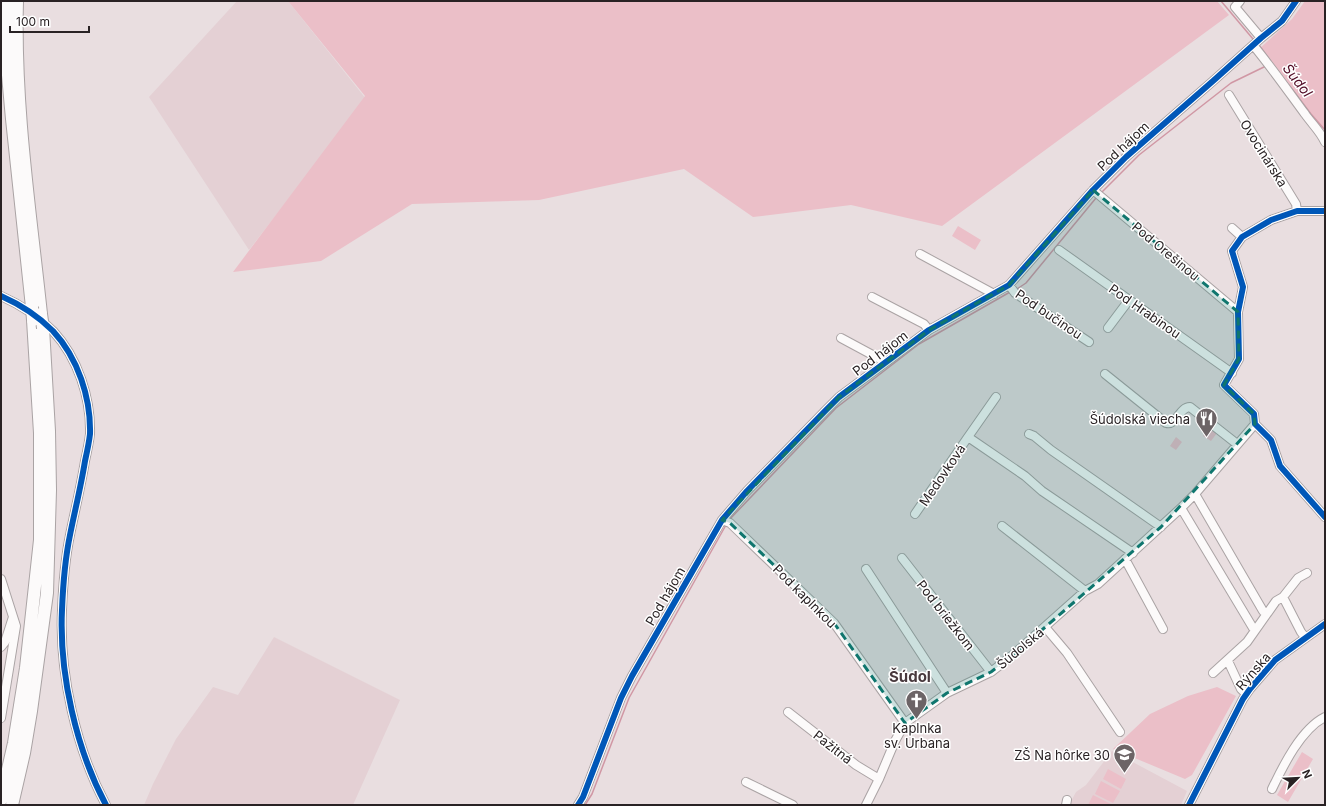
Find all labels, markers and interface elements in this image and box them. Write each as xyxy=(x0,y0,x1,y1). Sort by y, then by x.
scale bar xyxy=(10,8,89,34)
text: 100 m xyxy=(16,14,50,29)
water label: Šúdol xyxy=(1280,60,1317,101)
street label: Ovocinárska xyxy=(1237,116,1291,190)
street label: Pod hájom xyxy=(1094,118,1152,174)
street label: Pod Orešinou xyxy=(1129,218,1203,284)
street label: Pod Hrabinou xyxy=(1106,280,1184,342)
street label: Pod bučinou xyxy=(1013,286,1085,342)
street label: Pod hájom xyxy=(849,327,911,379)
restaurant icon: Šúdolská viecha xyxy=(1193,406,1219,439)
place label: Šúdolská viecha xyxy=(1090,411,1190,427)
street label: Medovková xyxy=(915,441,969,509)
street label: Pod kaplnkou xyxy=(770,561,840,631)
street label: Pod hájom xyxy=(642,564,688,628)
street label: Pod briežkom xyxy=(914,577,978,653)
street label: Šúdolská xyxy=(993,624,1047,672)
street label: Rýnska xyxy=(1232,649,1274,693)
district label: Šúdol xyxy=(889,667,931,686)
church icon: Kaplnka sv. Urbana xyxy=(904,687,930,720)
place label: Kaplnka sv. Urbana xyxy=(884,720,950,751)
street label: Pažitná xyxy=(810,727,856,767)
school or university icon: ZŠ Na hôrke 30 xyxy=(1112,742,1138,775)
place label: ZŠ Na hôrke 30 xyxy=(1014,747,1110,763)
north arrow xyxy=(1278,758,1318,798)
text: N xyxy=(1299,767,1315,781)

